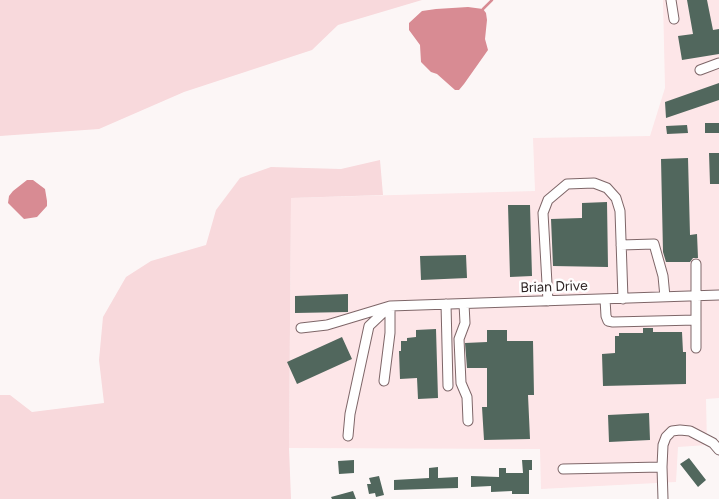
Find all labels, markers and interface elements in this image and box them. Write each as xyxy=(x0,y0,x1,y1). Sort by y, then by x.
street label: Brian Drive xyxy=(520,277,588,297)

